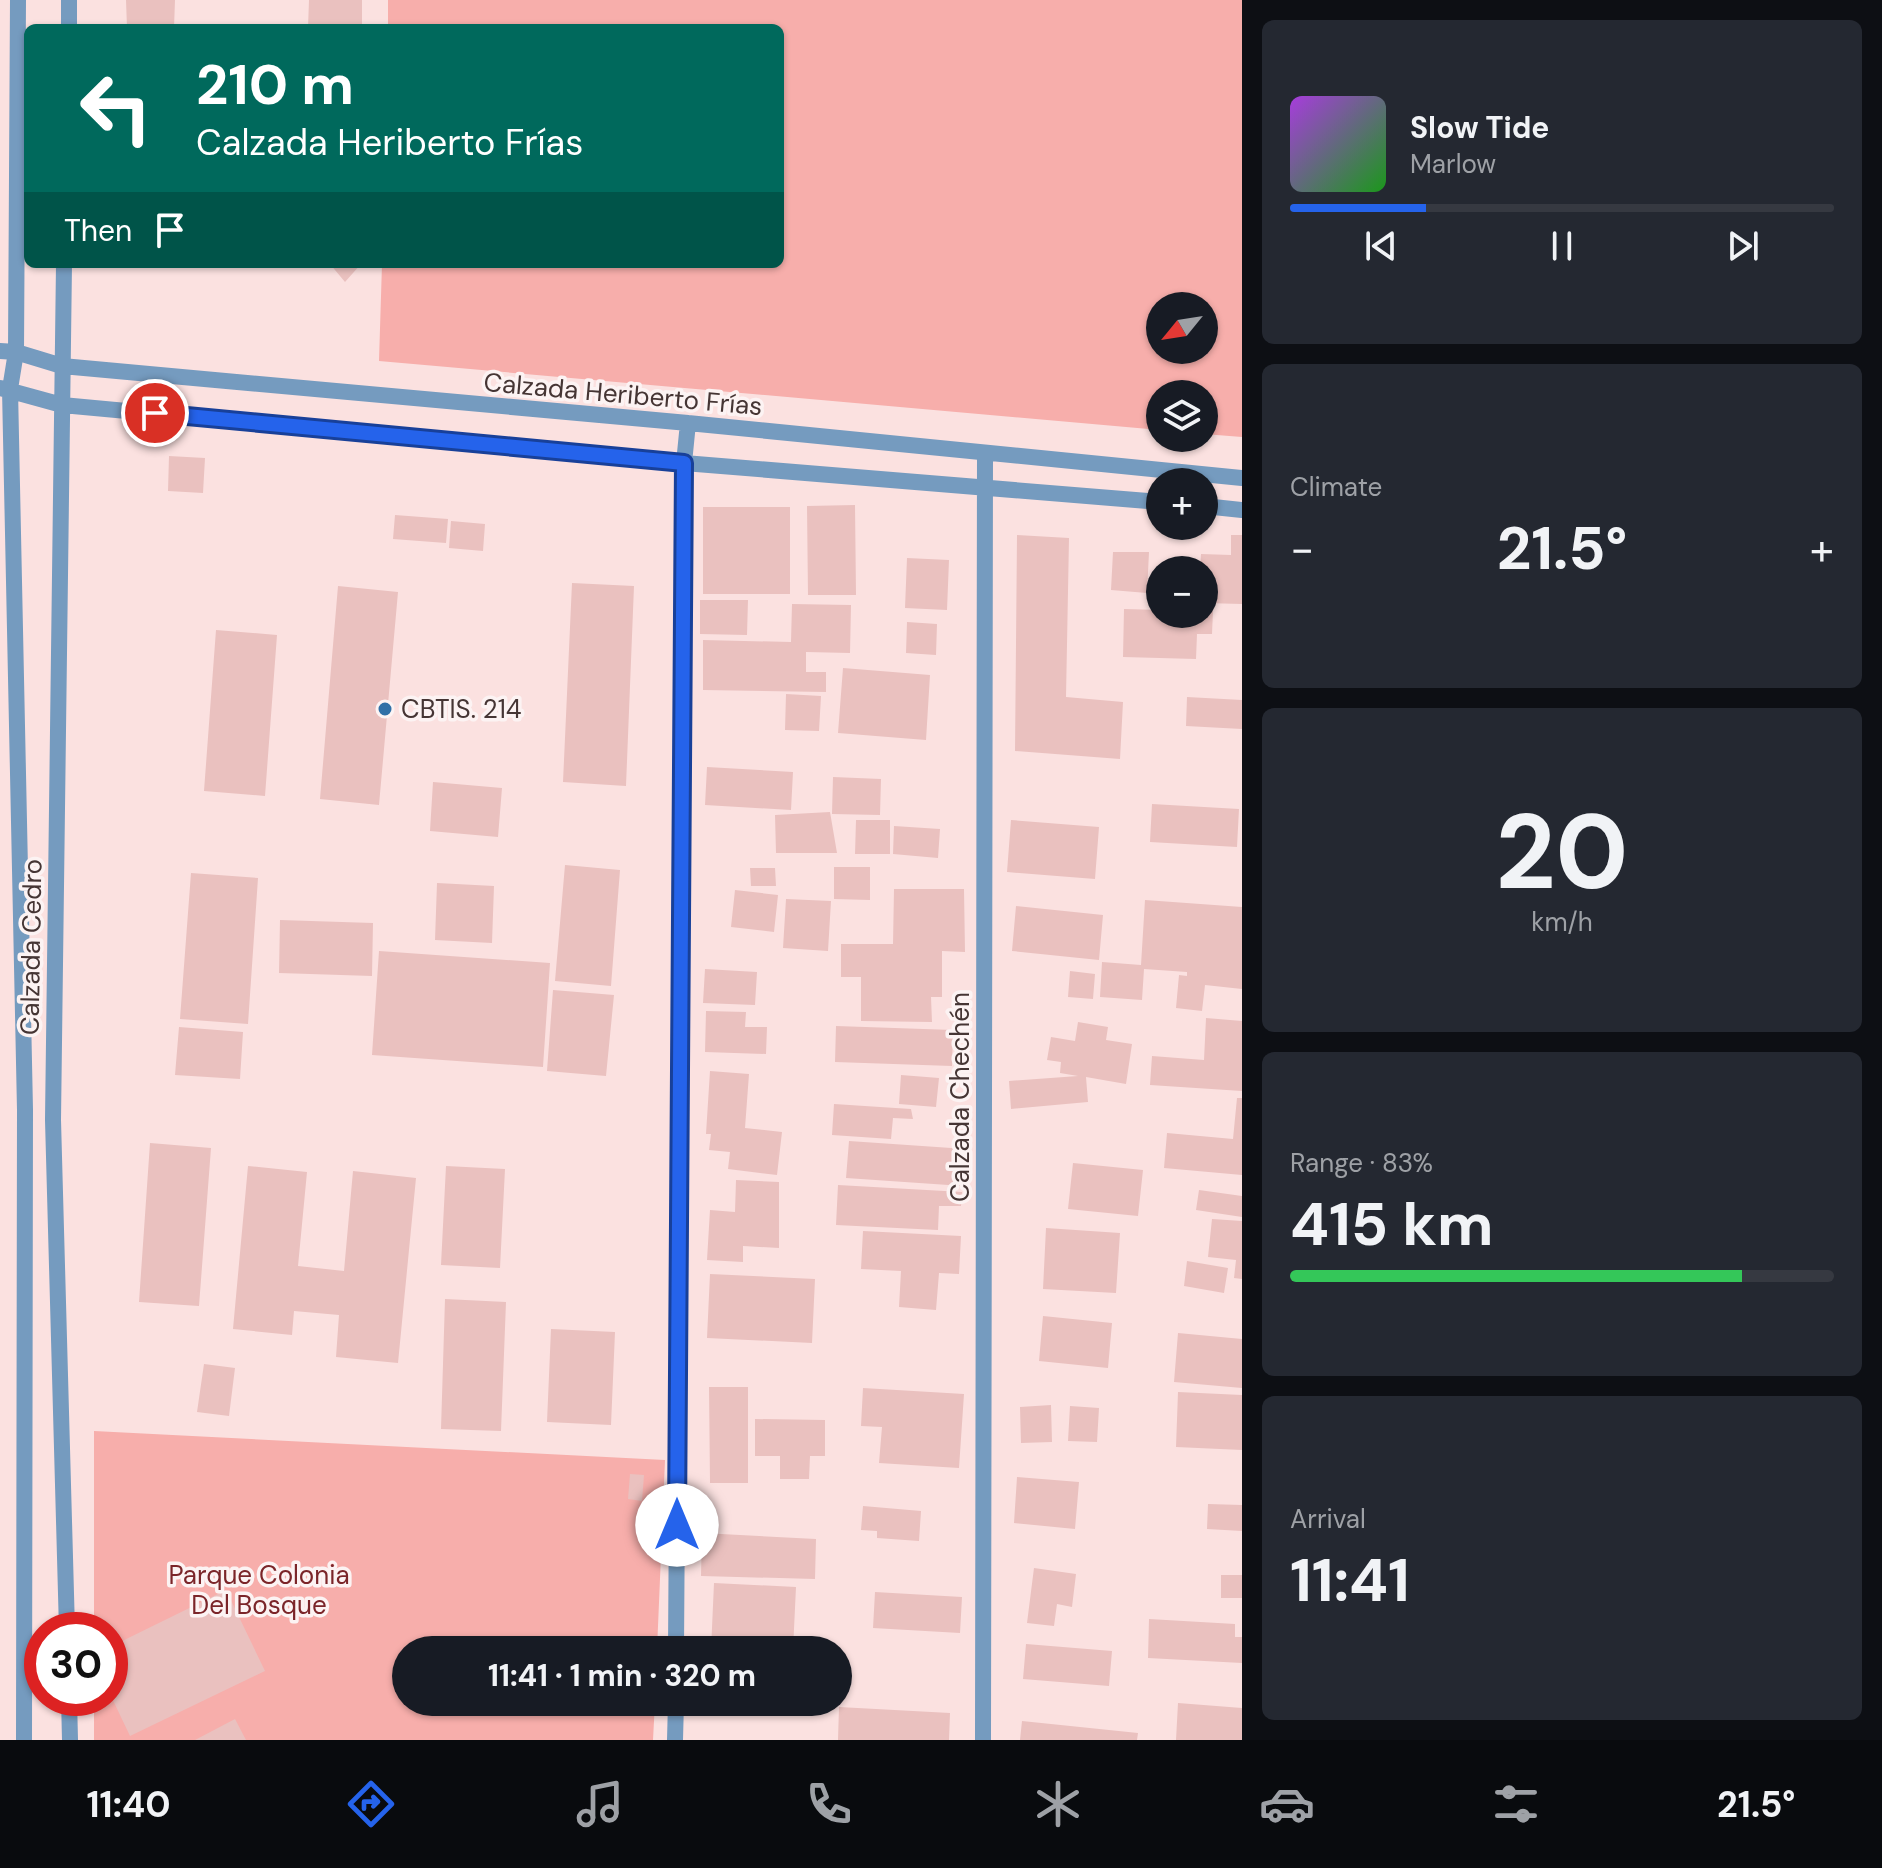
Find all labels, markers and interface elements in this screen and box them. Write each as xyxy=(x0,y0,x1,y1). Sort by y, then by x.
text: 210 m xyxy=(196,48,354,121)
icon: left xyxy=(64,56,168,160)
text: Slow Tide xyxy=(1410,108,1549,147)
text: Calzada Heriberto Frías xyxy=(196,119,583,166)
text: Marlow xyxy=(1410,147,1496,181)
icon: arrive xyxy=(148,208,192,252)
text: Then xyxy=(64,211,132,250)
icon: previous xyxy=(1359,224,1403,268)
icon: pause xyxy=(1540,224,1584,268)
icon: next xyxy=(1721,224,1765,268)
north arrow xyxy=(1146,292,1218,364)
map controls xyxy=(1146,292,1218,628)
street label: Calzada Heriberto Frías xyxy=(482,365,764,423)
pin xyxy=(121,379,189,447)
button: layers xyxy=(1146,380,1218,452)
icon: arrive xyxy=(133,391,177,435)
button: + xyxy=(1146,468,1218,540)
text: Climate xyxy=(1290,470,1382,504)
text: 21.5° xyxy=(1497,509,1627,588)
text: − xyxy=(1290,520,1314,578)
text: + xyxy=(1810,520,1834,578)
button: − xyxy=(1146,556,1218,628)
place label: CBTIS. 214 xyxy=(401,692,522,726)
marker: CBTIS. 214 xyxy=(376,700,394,718)
text: 20 xyxy=(1496,785,1628,920)
street label: Calzada Cedro xyxy=(12,859,50,1035)
text: km/h xyxy=(1531,905,1593,939)
street label: Calzada Chechén xyxy=(943,992,977,1202)
text: Range · 83% xyxy=(1290,1146,1433,1180)
text: 415 km xyxy=(1290,1185,1493,1264)
position arrow xyxy=(635,1483,719,1567)
text: Arrival xyxy=(1290,1502,1366,1536)
text: 11:41 xyxy=(1290,1541,1410,1620)
park label: Parque Colonia Del Bosque xyxy=(168,1558,350,1622)
speed limit sign: 30 xyxy=(24,1612,128,1716)
text: 11:41 · 1 min · 320 m xyxy=(488,1656,756,1695)
icon: directions xyxy=(343,1776,399,1832)
icon: music xyxy=(572,1776,628,1832)
icon: phone xyxy=(801,1776,857,1832)
icon: climate xyxy=(1030,1776,1086,1832)
icon: car xyxy=(1259,1776,1315,1832)
icon: filters xyxy=(1488,1776,1544,1832)
text: 11:40 xyxy=(86,1781,171,1828)
text: 21.5° xyxy=(1717,1781,1795,1828)

